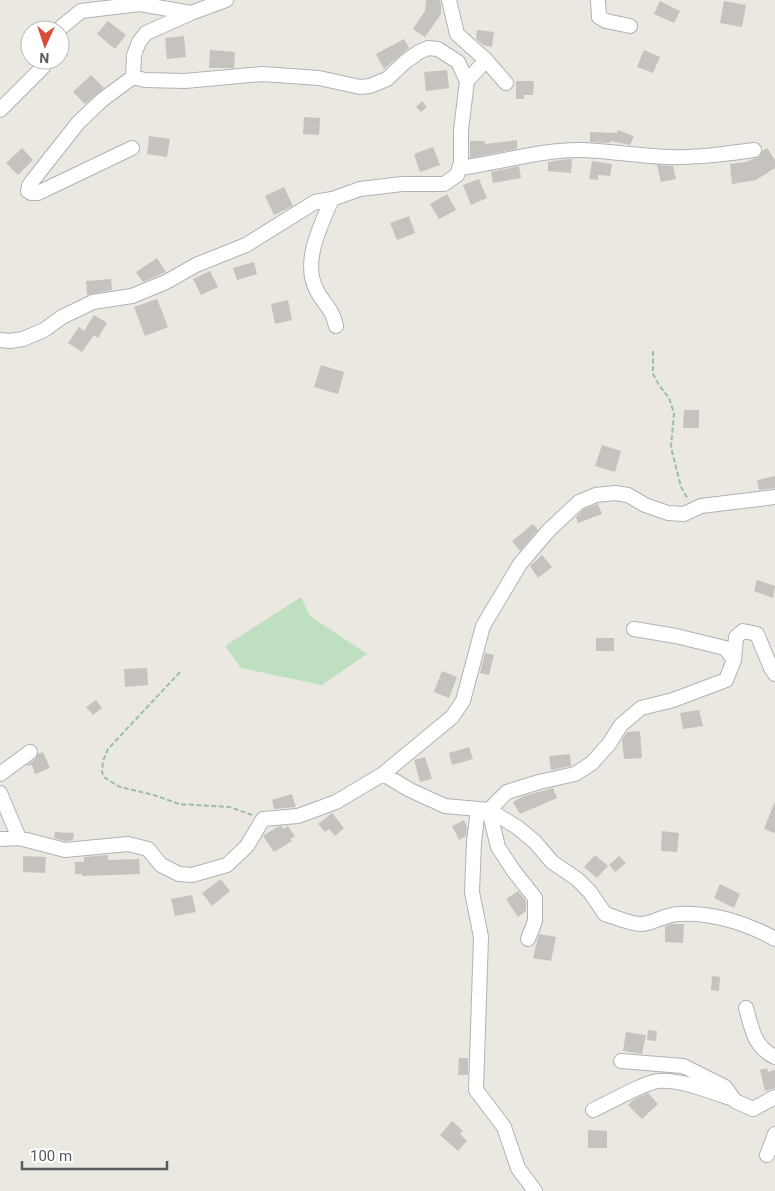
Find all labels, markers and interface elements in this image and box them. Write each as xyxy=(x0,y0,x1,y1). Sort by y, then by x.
north arrow xyxy=(20,20,70,70)
text: N xyxy=(39,50,50,66)
scale bar xyxy=(22,1138,168,1170)
text: 100 m xyxy=(30,1147,72,1165)

